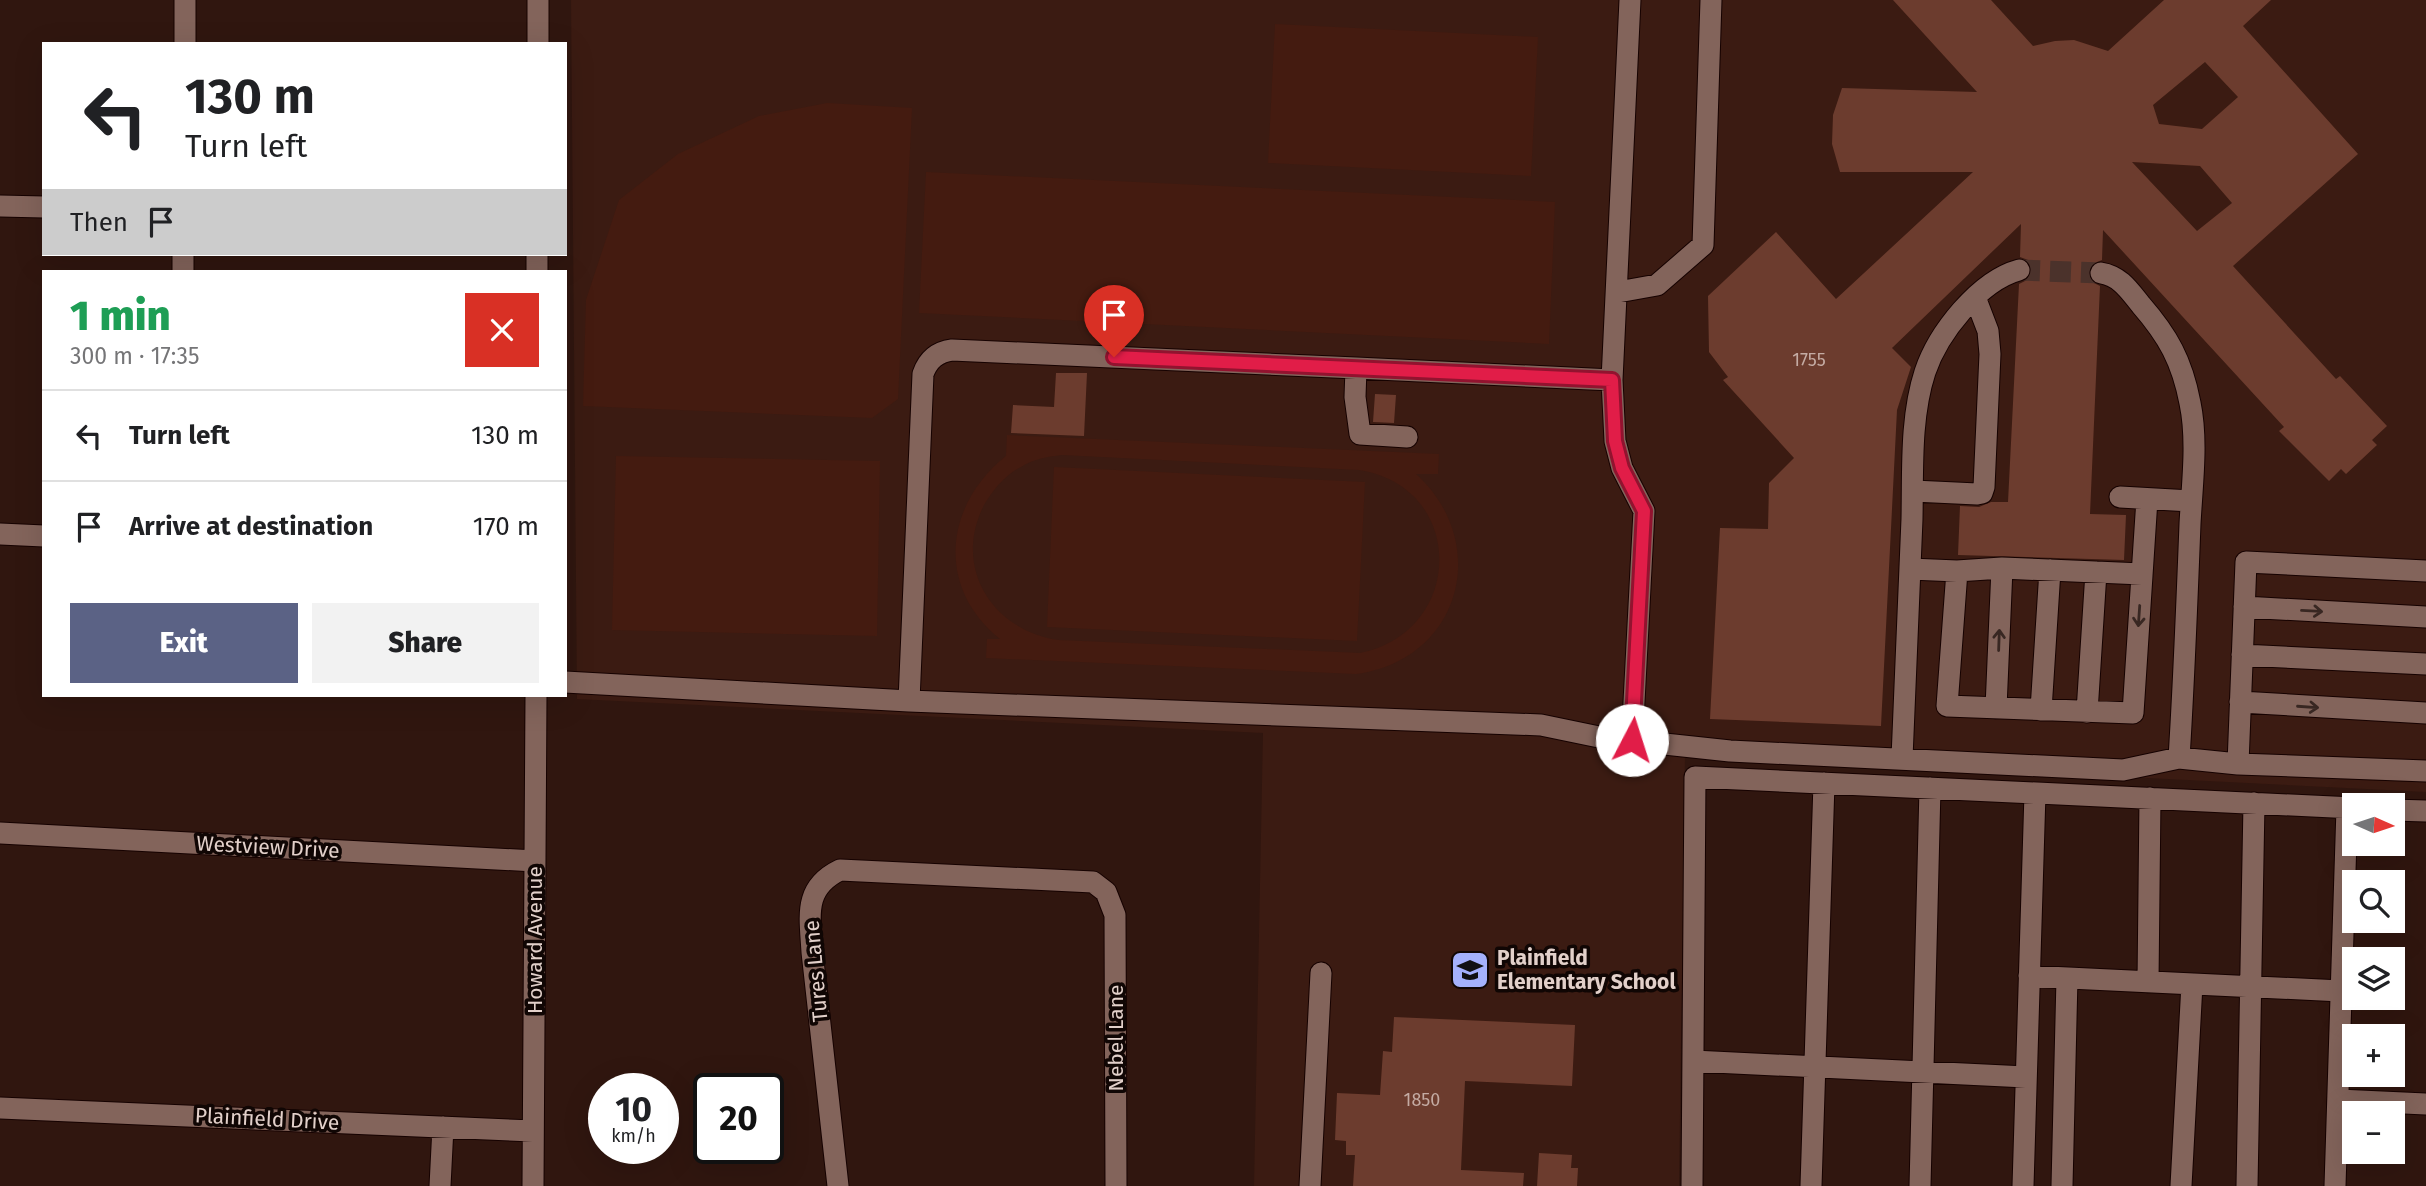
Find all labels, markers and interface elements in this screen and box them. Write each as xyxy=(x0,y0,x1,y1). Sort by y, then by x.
text: 130 m xyxy=(185,67,315,126)
icon: left xyxy=(70,70,161,161)
text: Turn left xyxy=(185,127,307,165)
icon: arrive xyxy=(142,203,180,241)
text: Then xyxy=(70,207,128,238)
pin xyxy=(1084,285,1144,357)
text: 1 min xyxy=(70,291,171,341)
button: close xyxy=(465,293,539,367)
icon: arrive xyxy=(1095,296,1133,334)
text: 300 m · 17:35 xyxy=(70,342,200,370)
house number: 1755 xyxy=(1792,349,1826,371)
icon: left xyxy=(70,417,108,455)
text: Turn left xyxy=(129,420,230,451)
text: 130 m xyxy=(471,420,539,451)
icon: arrive xyxy=(70,508,108,546)
text: Arrive at destination xyxy=(129,511,373,542)
text: 170 m xyxy=(473,511,539,542)
button: Exit xyxy=(70,603,298,683)
button: Share xyxy=(312,603,539,683)
one-way arrow xyxy=(2132,604,2145,626)
one-way arrow xyxy=(2300,604,2323,617)
one-way arrow xyxy=(1992,629,2005,652)
one-way arrow xyxy=(2296,700,2319,713)
position arrow xyxy=(1595,703,1669,777)
north arrow xyxy=(2342,793,2404,856)
map controls xyxy=(2342,793,2405,1164)
street label: Westview Drive xyxy=(196,830,340,864)
street label: Howard Avenue xyxy=(522,866,548,1014)
button: search xyxy=(2342,870,2405,933)
street label: Tures Lane xyxy=(799,919,833,1023)
place label: Plainfield Elementary School xyxy=(1497,945,1676,995)
button: layers xyxy=(2342,947,2405,1010)
school or university icon: Plainfield Elementary School xyxy=(1449,949,1491,991)
street label: Nebel Lane xyxy=(1103,985,1129,1091)
button: + xyxy=(2342,1024,2405,1087)
speed limit sign: 20 xyxy=(693,1073,784,1164)
text: 10 xyxy=(615,1088,652,1130)
house number: 1850 xyxy=(1404,1089,1440,1111)
button: − xyxy=(2342,1101,2405,1164)
street label: Plainfield Drive xyxy=(194,1102,340,1136)
text: km/h xyxy=(611,1125,656,1147)

